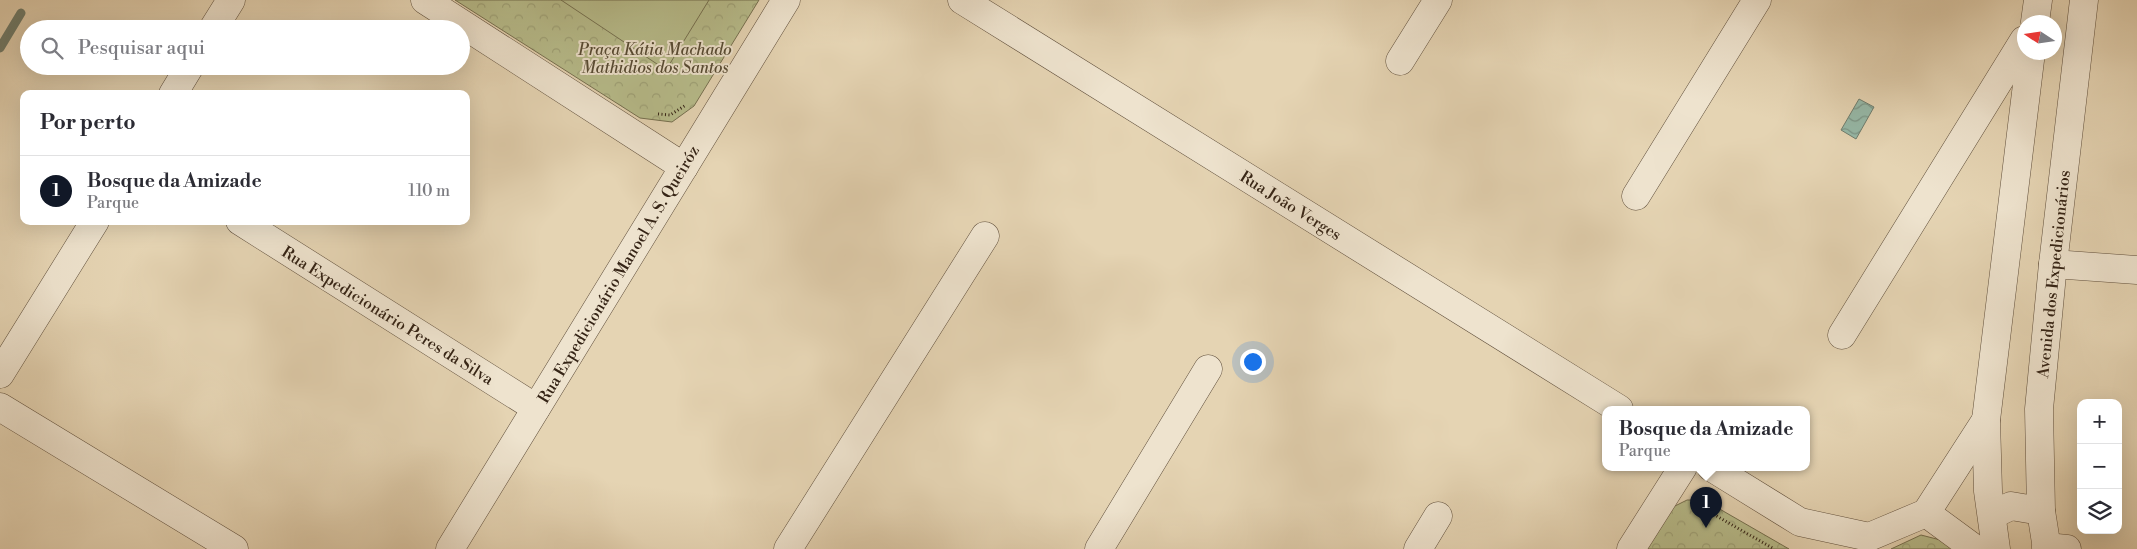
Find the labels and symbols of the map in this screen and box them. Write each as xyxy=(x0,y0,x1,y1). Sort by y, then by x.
north arrow xyxy=(2017,15,2062,60)
park label: Praça Kátia Machado Mathidios dos Santos xyxy=(577,40,732,78)
street label: Rua Expedicionário Manoel A. S. Queiróz xyxy=(534,142,704,407)
street label: Rua João Verges xyxy=(1236,167,1345,245)
street label: Avenida dos Expedicionários xyxy=(2033,169,2075,380)
street label: Rua Expedicionário Peres da Silva xyxy=(278,242,498,390)
your location xyxy=(1240,349,1266,375)
pin: 1 xyxy=(1690,487,1722,528)

